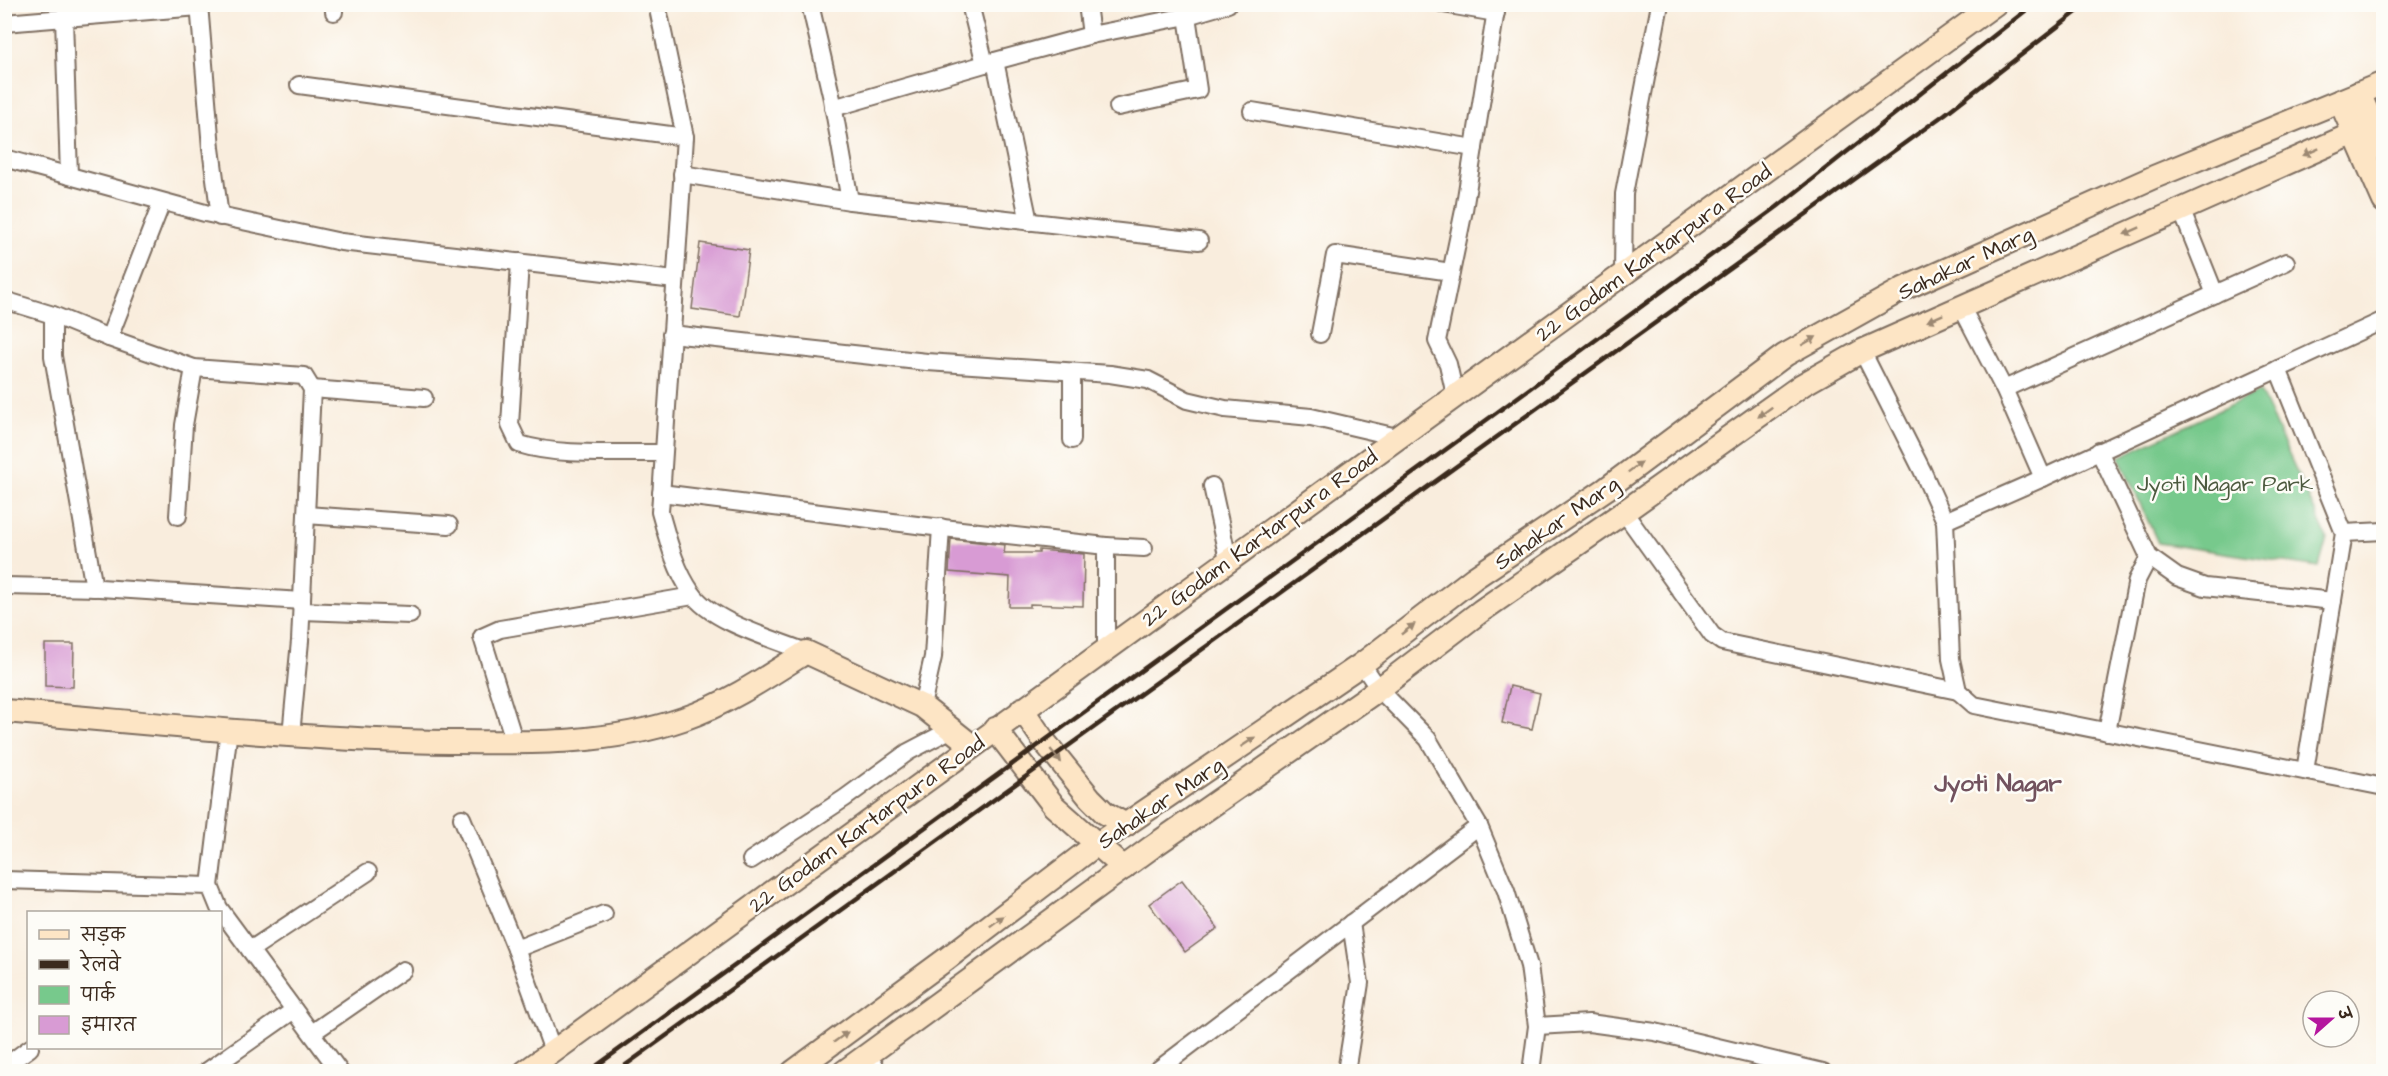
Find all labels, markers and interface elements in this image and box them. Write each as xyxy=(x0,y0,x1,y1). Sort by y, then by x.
one-way arrow xyxy=(2301,147,2319,157)
street label: 22 Godam Kartarpura Road xyxy=(1529,157,1778,350)
street label: Sahakar Marg xyxy=(1893,218,2039,309)
one-way arrow xyxy=(2124,226,2141,235)
one-way arrow xyxy=(1926,314,1944,323)
one-way arrow xyxy=(1801,335,1817,346)
one-way arrow xyxy=(1757,406,1773,418)
street label: 22 Godam Kartarpura Road xyxy=(1135,442,1384,635)
one-way arrow xyxy=(1627,462,1642,474)
street label: Sahakar Marg xyxy=(1488,469,1626,579)
park label: Jyoti Nagar Park xyxy=(2137,469,2314,501)
one-way arrow xyxy=(1400,624,1415,636)
street label: 22 Godam Kartarpura Road xyxy=(742,728,991,921)
one-way arrow xyxy=(1240,736,1256,748)
one-way arrow xyxy=(1050,749,1062,764)
street label: Sahakar Marg xyxy=(1092,750,1231,858)
district label: Jyoti Nagar xyxy=(1933,767,2062,803)
legend xyxy=(27,911,222,1049)
one-way arrow xyxy=(989,914,1005,927)
text: सड़क xyxy=(80,923,126,948)
text: रेलवे xyxy=(79,949,122,978)
text: पार्क xyxy=(80,981,116,1008)
north arrow xyxy=(2301,989,2361,1049)
text: उ xyxy=(2331,1003,2357,1024)
text: इमारत xyxy=(81,1013,137,1038)
one-way arrow xyxy=(832,1031,848,1043)

